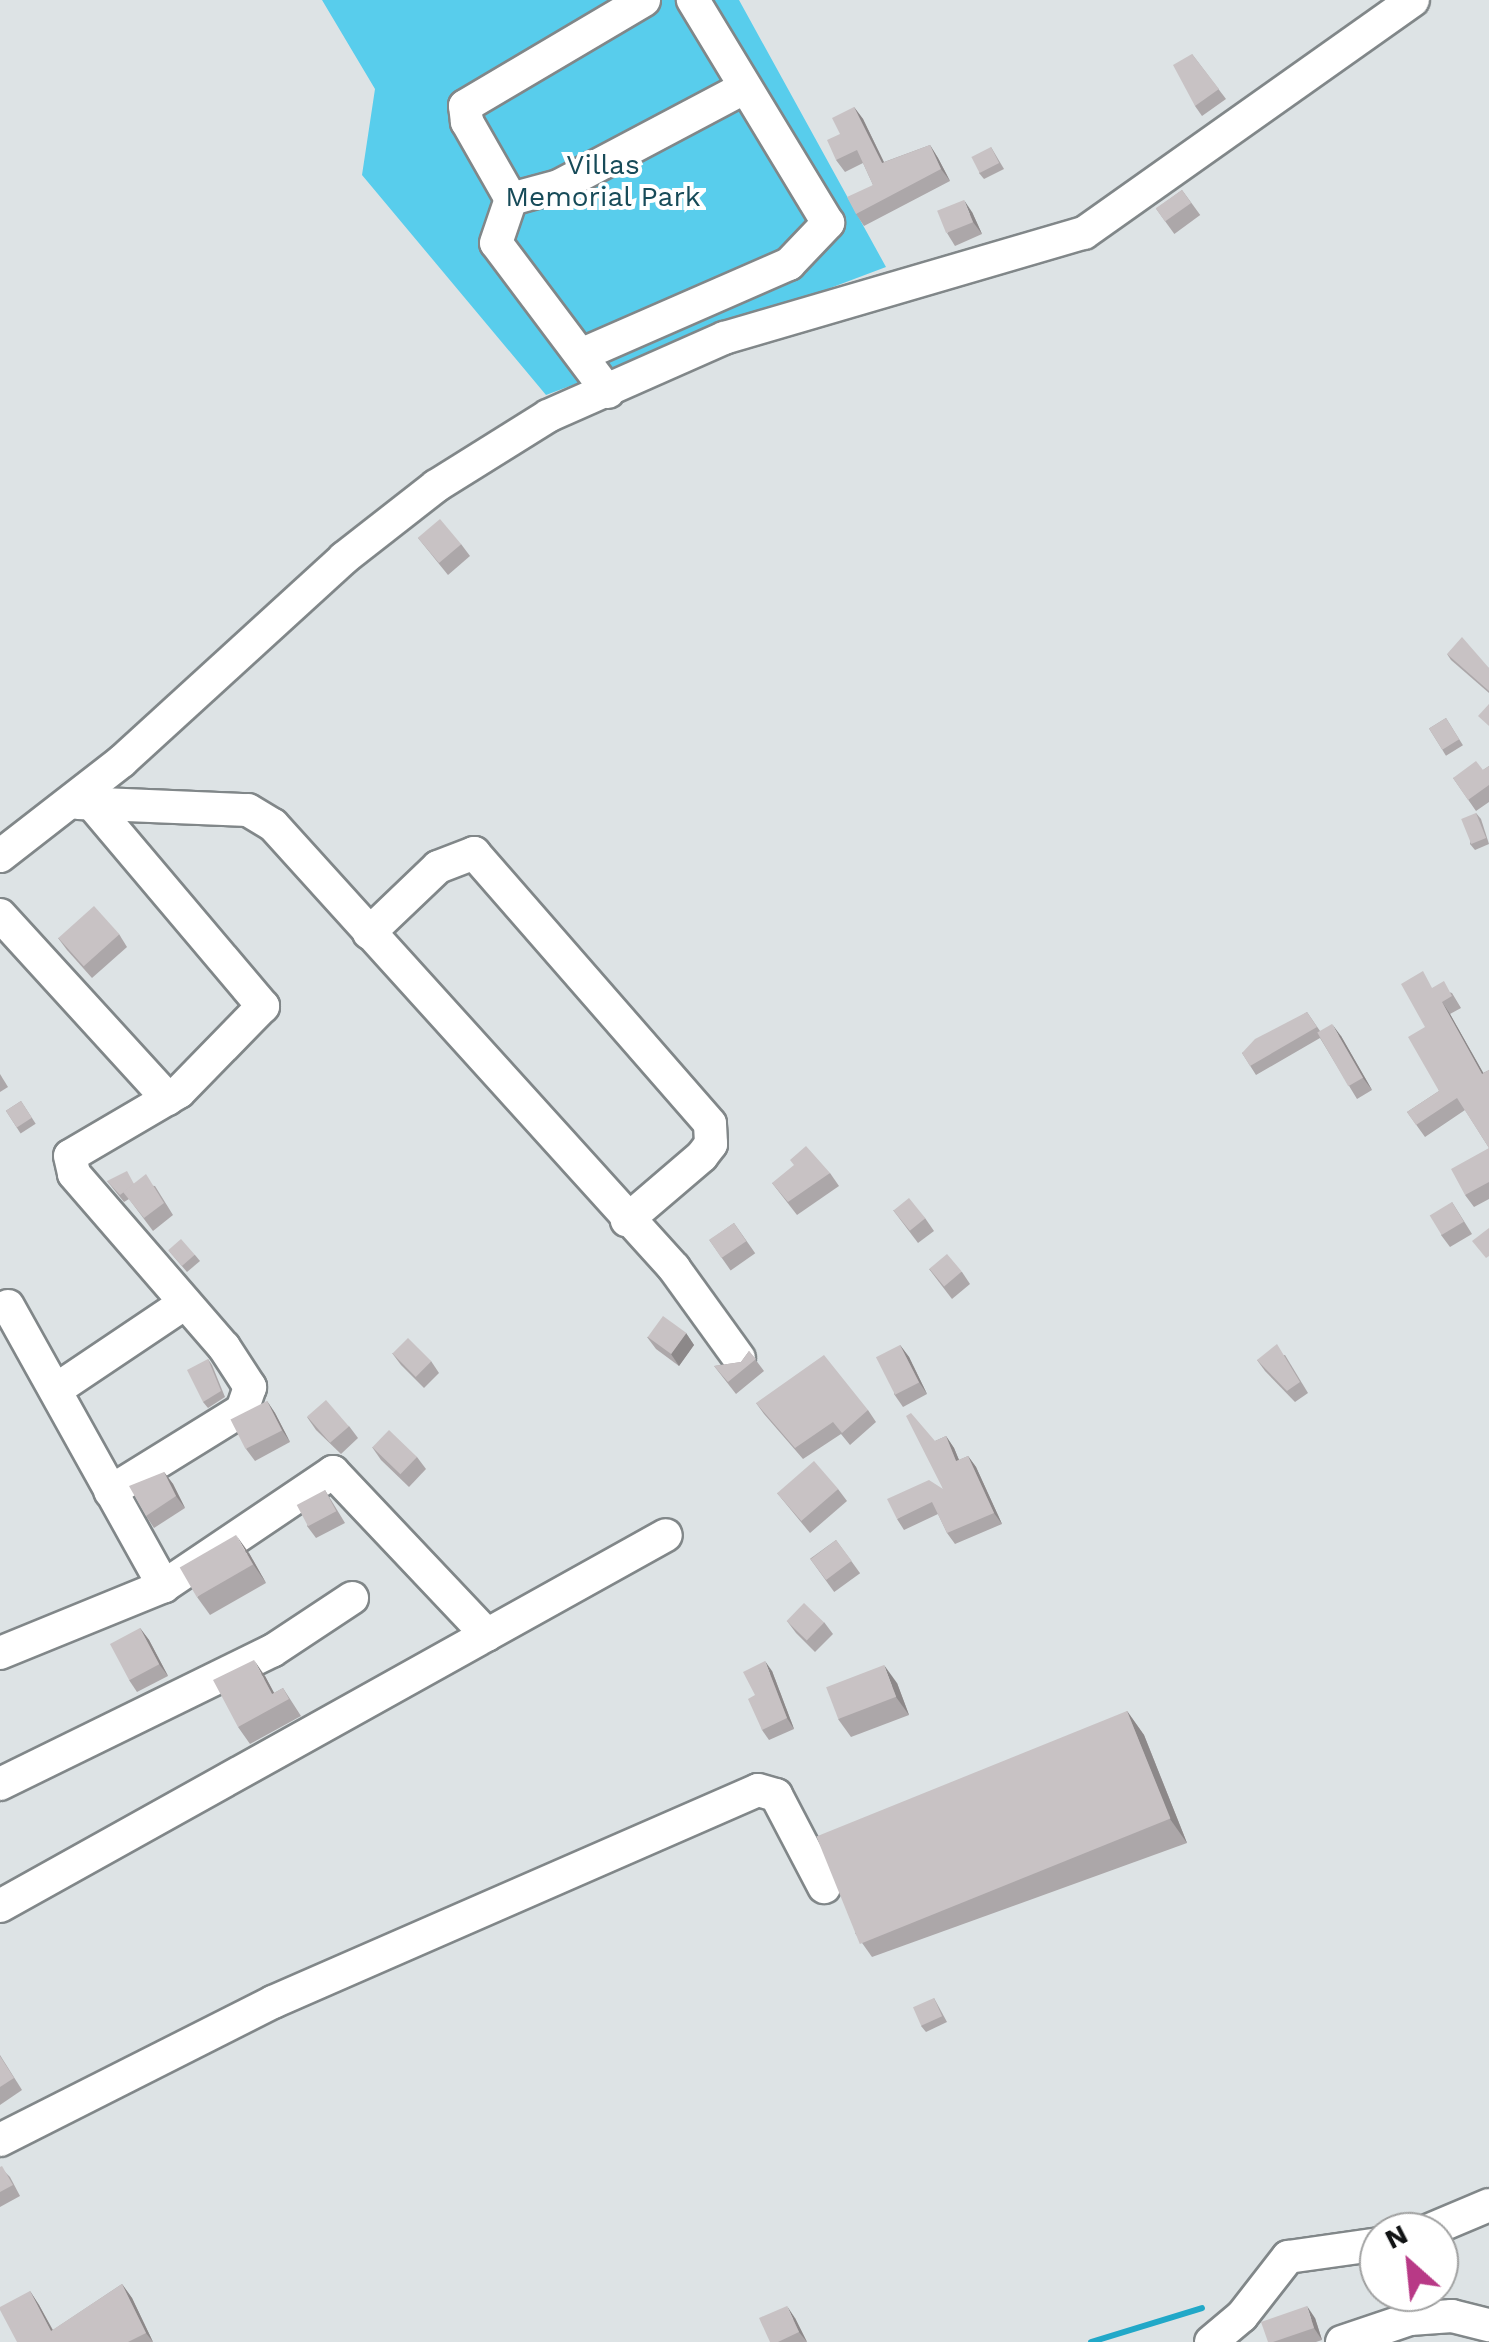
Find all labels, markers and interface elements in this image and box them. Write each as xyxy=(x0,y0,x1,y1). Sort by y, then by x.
park label: Villas Memorial Park xyxy=(505,148,701,214)
north arrow xyxy=(1359,2212,1459,2312)
text: N xyxy=(1379,2217,1413,2256)

